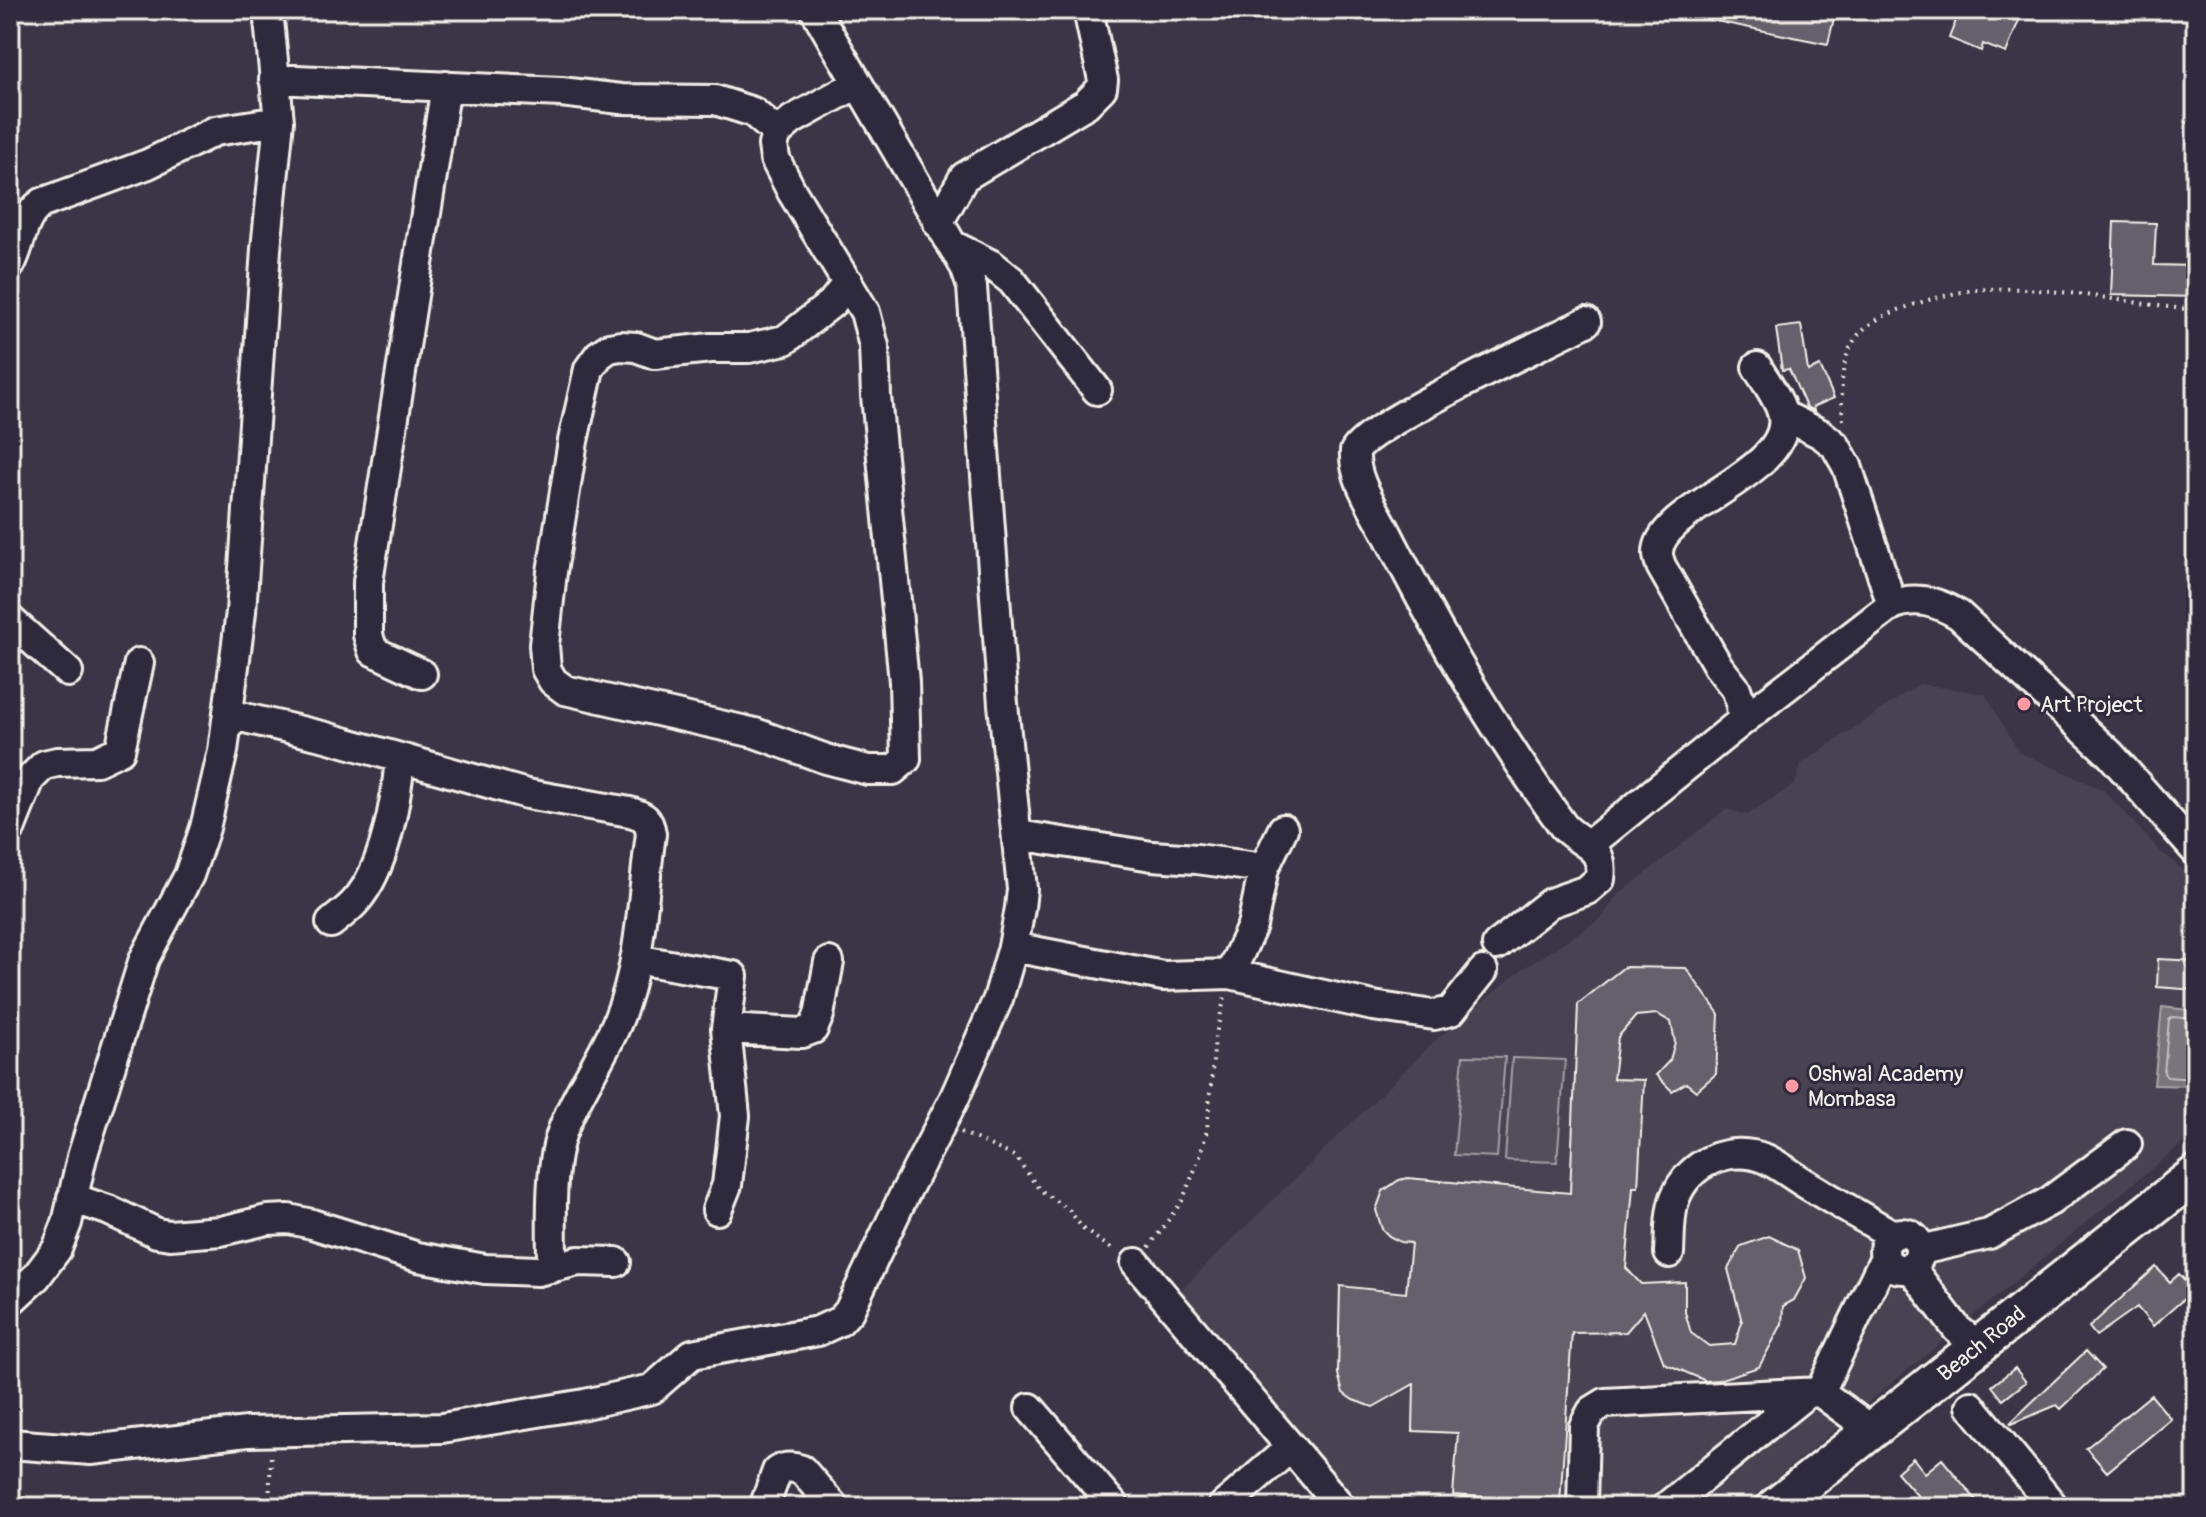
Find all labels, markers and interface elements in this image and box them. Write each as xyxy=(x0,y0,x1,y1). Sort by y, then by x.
place label: Art Project xyxy=(2040,691,2143,719)
marker: Art Project xyxy=(2015,695,2033,713)
place label: Oshwal Academy Mombasa xyxy=(1808,1060,1963,1113)
marker: Oshwal Academy Mombasa xyxy=(1783,1077,1801,1095)
street label: Beach Road xyxy=(1932,1300,2031,1388)

